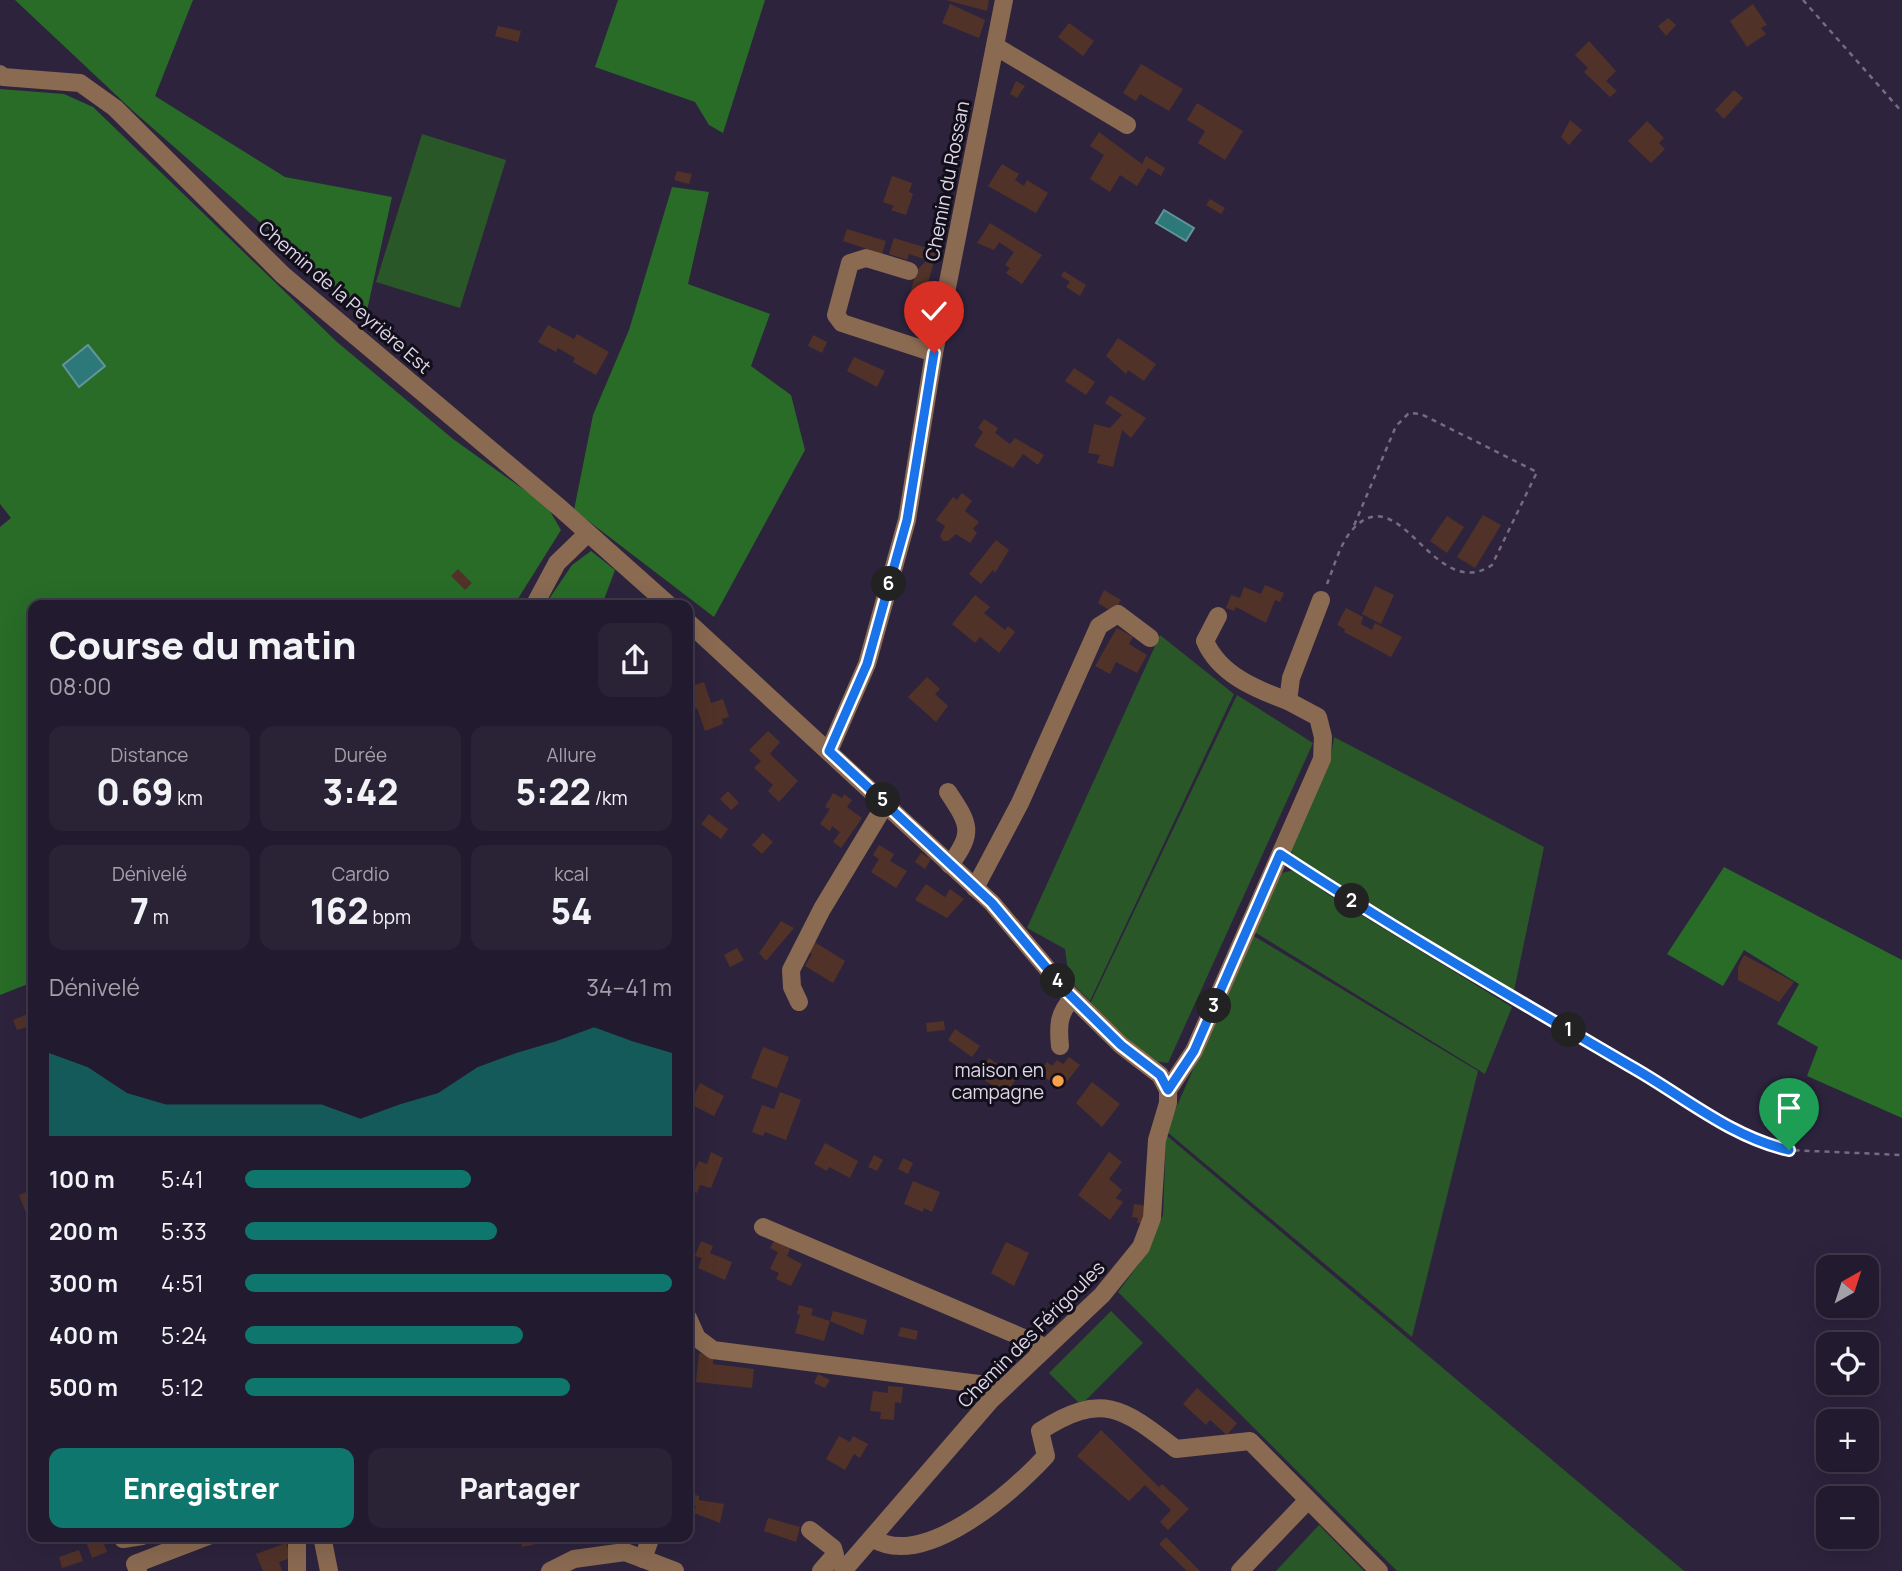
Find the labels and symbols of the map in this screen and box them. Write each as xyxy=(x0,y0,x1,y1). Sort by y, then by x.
street label: Chemin du Rossan xyxy=(919,99,975,263)
street label: Chemin de la Peyrière Est xyxy=(253,215,437,379)
pin xyxy=(904,281,964,353)
pin: 6 xyxy=(872,566,906,602)
pin: 5 xyxy=(866,782,900,818)
pin: 2 xyxy=(1334,884,1370,918)
pin: 4 xyxy=(1040,964,1076,998)
pin: 3 xyxy=(1196,988,1232,1024)
pin: 1 xyxy=(1552,1012,1586,1048)
place label: maison en campagne xyxy=(952,1057,1044,1105)
marker: maison en campagne xyxy=(1050,1073,1066,1089)
pin xyxy=(1759,1078,1819,1150)
street label: Chemin des Férigoules xyxy=(952,1255,1110,1413)
north arrow xyxy=(1816,1255,1880,1318)

